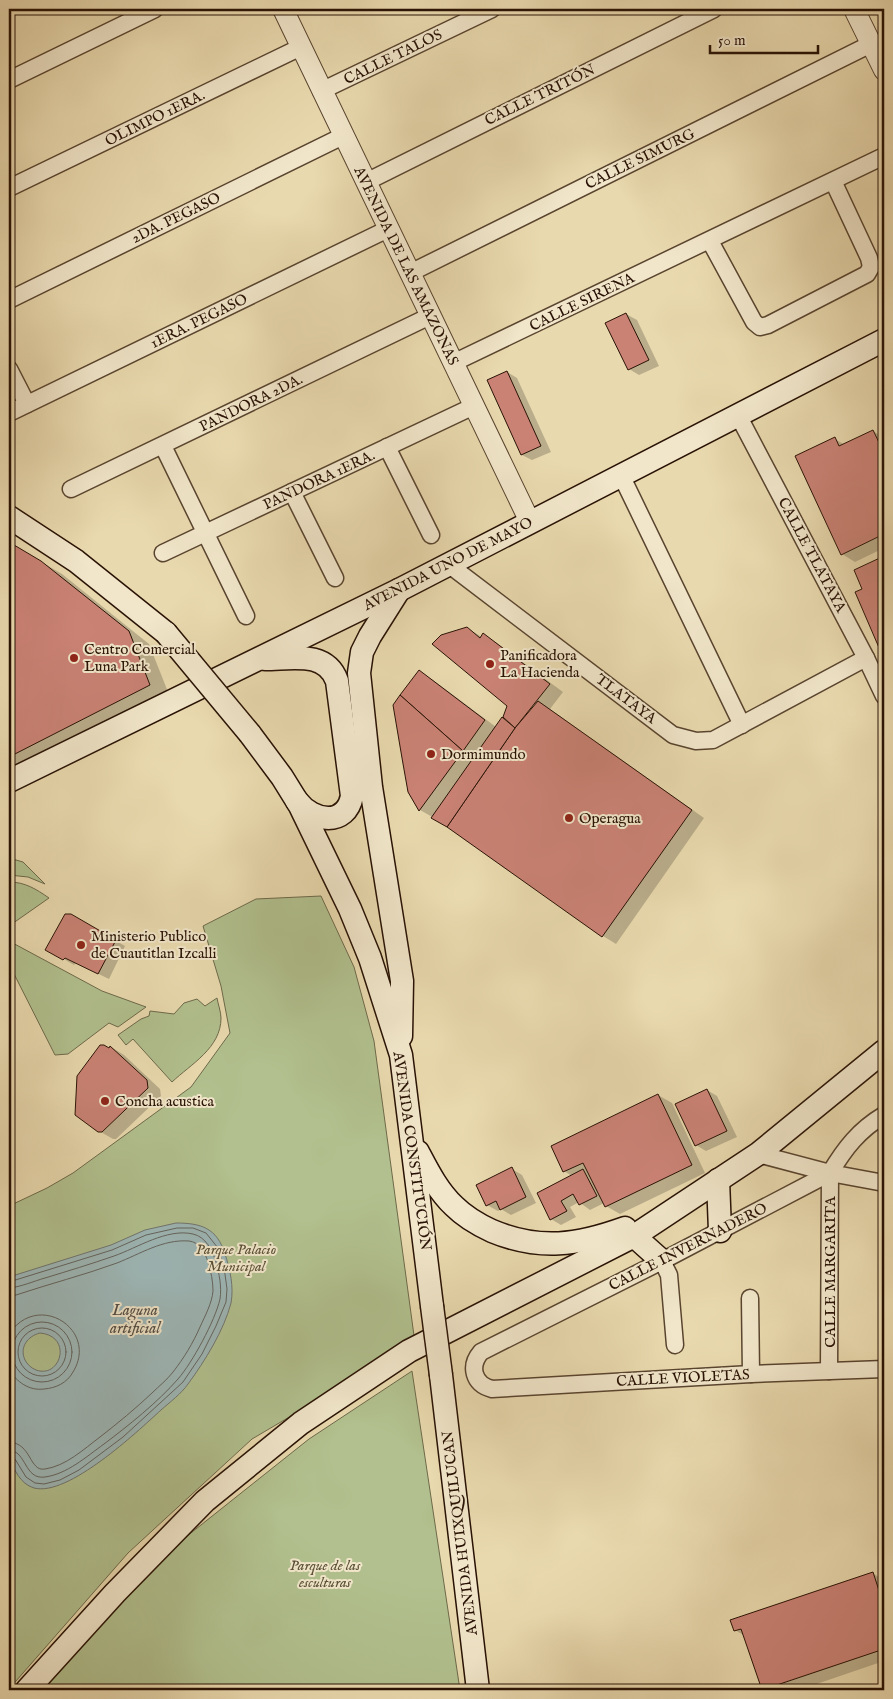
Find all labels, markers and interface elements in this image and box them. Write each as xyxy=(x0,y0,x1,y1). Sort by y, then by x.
scale bar xyxy=(710,22,818,54)
street label: CALLE TALOS xyxy=(341,25,445,89)
text: 50 m xyxy=(718,31,746,50)
street label: CALLE TRITÓN xyxy=(482,60,598,130)
street label: OLIMPO 1ERA. xyxy=(102,86,208,150)
street label: CALLE SIMURG xyxy=(582,124,698,194)
street label: AVENIDA DE LAS AMAZONAS xyxy=(349,162,463,369)
street label: 2DA. PEGASO xyxy=(128,188,224,248)
street label: CALLE SIRENA xyxy=(526,268,638,336)
street label: 1ERA. PEGASO xyxy=(147,289,251,353)
street label: PANDORA 2DA. xyxy=(196,370,306,436)
street label: PANDORA 1ERA. xyxy=(260,446,378,514)
street label: CALLE TLATAYA xyxy=(774,494,851,617)
street label: AVENIDA UNO DE MAYO xyxy=(359,513,536,615)
place label: Centro Comercial Luna Park xyxy=(84,640,196,676)
place label: Panificadora La Hacienda xyxy=(500,646,580,682)
marker: Centro Comercial Luna Park xyxy=(68,652,80,664)
marker: Panificadora La Hacienda xyxy=(484,658,496,670)
street label: TLATAYA xyxy=(592,670,661,729)
place label: Dormimundo xyxy=(441,745,526,764)
marker: Dormimundo xyxy=(425,748,437,760)
place label: Operagua xyxy=(579,809,641,828)
marker: Operagua xyxy=(563,812,575,824)
place label: Ministerio Publico de Cuautitlan Izcalli xyxy=(91,927,217,963)
marker: Ministerio Publico de Cuautitlan Izcalli xyxy=(75,939,87,951)
street label: AVENIDA CONSTITUCIÓN xyxy=(388,1049,435,1252)
place label: Concha acustica xyxy=(115,1092,214,1111)
marker: Concha acustica xyxy=(99,1095,111,1107)
street label: CALLE MARGARITA xyxy=(821,1195,840,1348)
street label: CALLE INVERNADERO xyxy=(606,1199,770,1295)
park label: Parque Palacio Municipal xyxy=(196,1240,276,1276)
water label: Laguna artificial xyxy=(109,1301,161,1339)
street label: CALLE VIOLETAS xyxy=(616,1365,750,1391)
street label: AVENIDA HUIXQUILUCAN xyxy=(438,1430,482,1637)
park label: Parque de las esculturas xyxy=(290,1556,361,1592)

